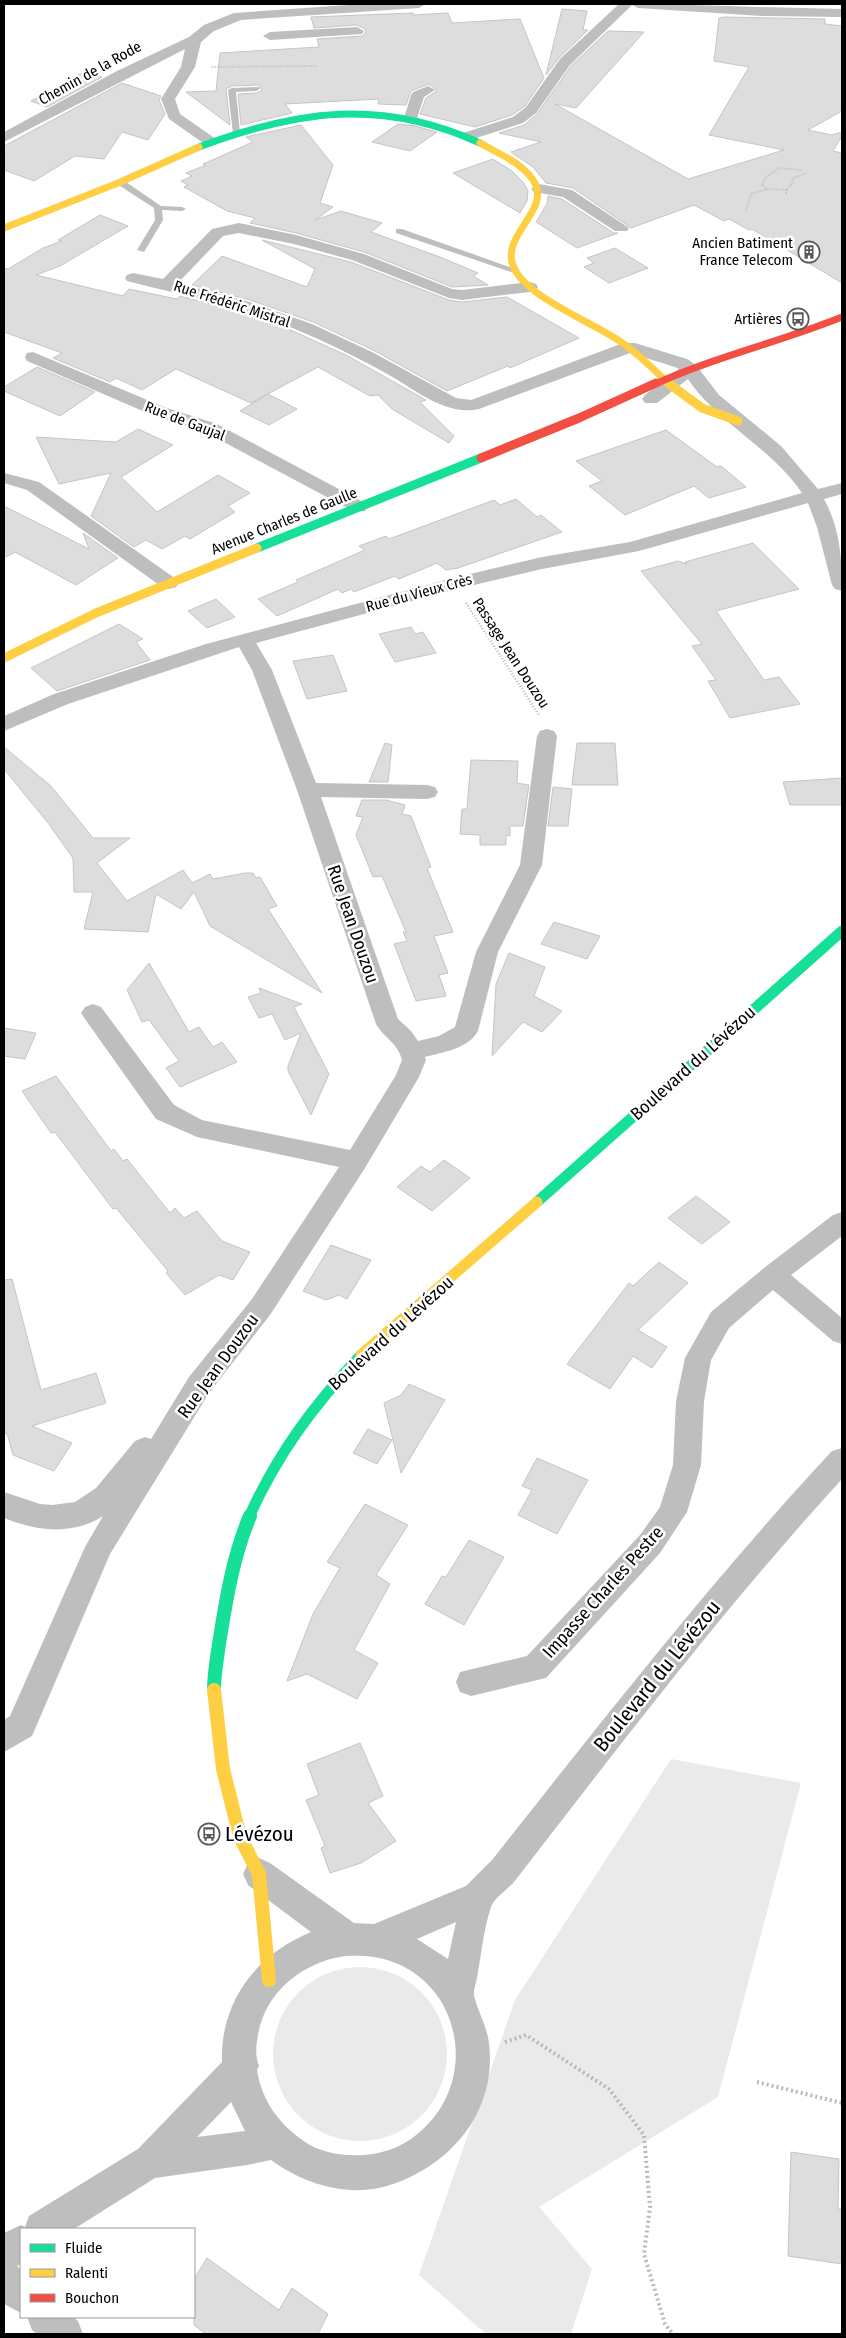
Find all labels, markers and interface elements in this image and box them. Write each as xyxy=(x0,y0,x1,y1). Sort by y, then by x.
street label: Chemin de la Rode xyxy=(36,37,144,109)
place label: Ancien Batiment France Telecom xyxy=(692,234,793,269)
building icon: Ancien Batiment France Telecom xyxy=(797,240,821,264)
street label: Rue Frédéric Mistral xyxy=(172,277,293,331)
bus stop icon: Artières xyxy=(786,307,810,331)
place label: Artières xyxy=(734,310,782,328)
street label: Rue de Gaujal xyxy=(142,397,228,445)
street label: Avenue Charles de Gaulle xyxy=(208,483,360,559)
street label: Rue du Vieux Crès xyxy=(364,570,474,616)
street label: Passage Jean Douzou xyxy=(469,594,553,712)
street label: Rue Jean Douzou xyxy=(322,862,384,986)
street label: Boulevard du Lévézou xyxy=(626,1001,760,1125)
street label: Boulevard du Lévézou xyxy=(324,1271,458,1395)
street label: Rue Jean Douzou xyxy=(173,1309,263,1423)
street label: Impasse Charles Pestre xyxy=(538,1521,668,1663)
street label: Boulevard du Lévézou xyxy=(588,1595,726,1757)
place label: Lévézou xyxy=(225,1821,294,1847)
bus stop icon: Lévézou xyxy=(197,1822,221,1846)
legend xyxy=(20,2228,195,2318)
text: Fluide xyxy=(65,2239,102,2257)
text: Ralenti xyxy=(65,2264,108,2282)
text: Bouchon xyxy=(65,2289,119,2307)

